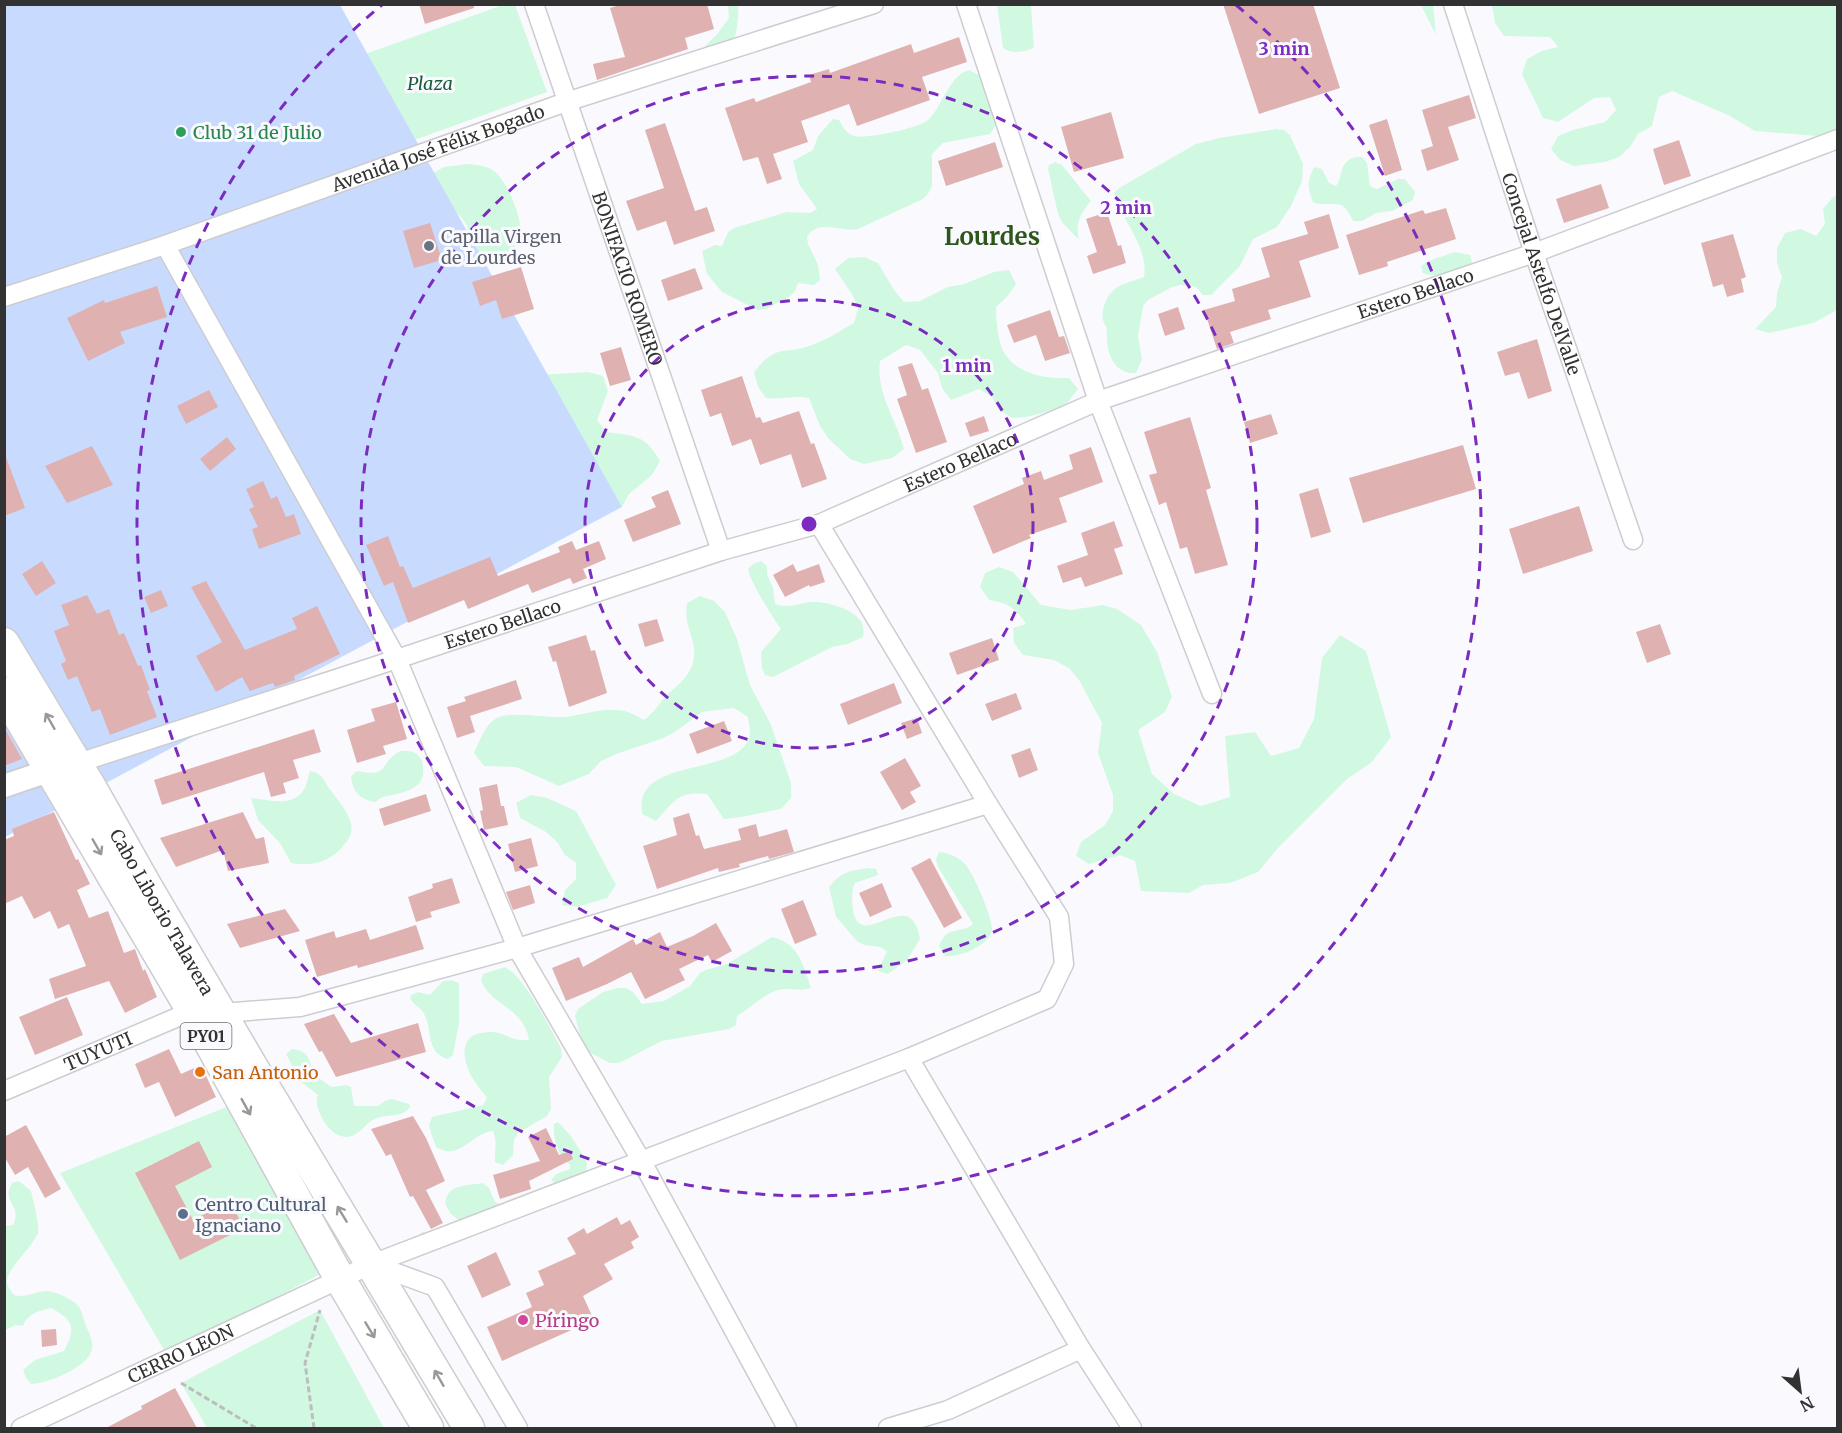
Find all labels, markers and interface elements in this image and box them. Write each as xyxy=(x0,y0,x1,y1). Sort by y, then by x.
text: 3 min xyxy=(1259,37,1309,60)
park label: Plaza xyxy=(407,72,453,95)
street label: Avenida José Félix Bogado xyxy=(328,99,547,196)
place label: Club 31 de Julio xyxy=(193,121,322,144)
marker: Club 31 de Julio xyxy=(174,125,188,139)
street label: Concejal Astelfo DelValle xyxy=(1497,170,1587,378)
street label: BONIFACIO ROMERO xyxy=(587,188,668,369)
text: 2 min xyxy=(1100,196,1152,219)
district label: Lourdes xyxy=(944,221,1040,252)
place label: Capilla Virgen de Lourdes xyxy=(441,225,562,269)
marker: Capilla Virgen de Lourdes xyxy=(422,239,436,253)
street label: Estero Bellaco xyxy=(1354,263,1477,324)
text: 1 min xyxy=(942,354,992,377)
street label: Estero Bellaco xyxy=(900,427,1020,497)
centre of rings xyxy=(799,514,819,534)
street label: Estero Bellaco xyxy=(441,594,564,654)
one-way arrow xyxy=(44,713,56,730)
street label: Cabo Liborio Talavera xyxy=(105,825,220,1000)
one-way arrow xyxy=(91,838,103,855)
road number: PY01 xyxy=(180,1023,232,1049)
street label: TUYUTI xyxy=(60,1026,135,1076)
place label: San Antonio xyxy=(212,1061,319,1084)
marker: San Antonio xyxy=(193,1065,207,1079)
one-way arrow xyxy=(240,1098,252,1115)
place label: Centro Cultural Ignaciano xyxy=(195,1193,327,1237)
one-way arrow xyxy=(335,1206,347,1223)
marker: Centro Cultural Ignaciano xyxy=(176,1207,190,1221)
place label: Píringo xyxy=(535,1309,599,1332)
marker: Píringo xyxy=(516,1313,530,1327)
street label: CERRO LEON xyxy=(124,1319,237,1388)
one-way arrow xyxy=(365,1321,377,1338)
north arrow xyxy=(1770,1361,1830,1421)
one-way arrow xyxy=(433,1370,445,1387)
text: N xyxy=(1796,1392,1817,1416)

